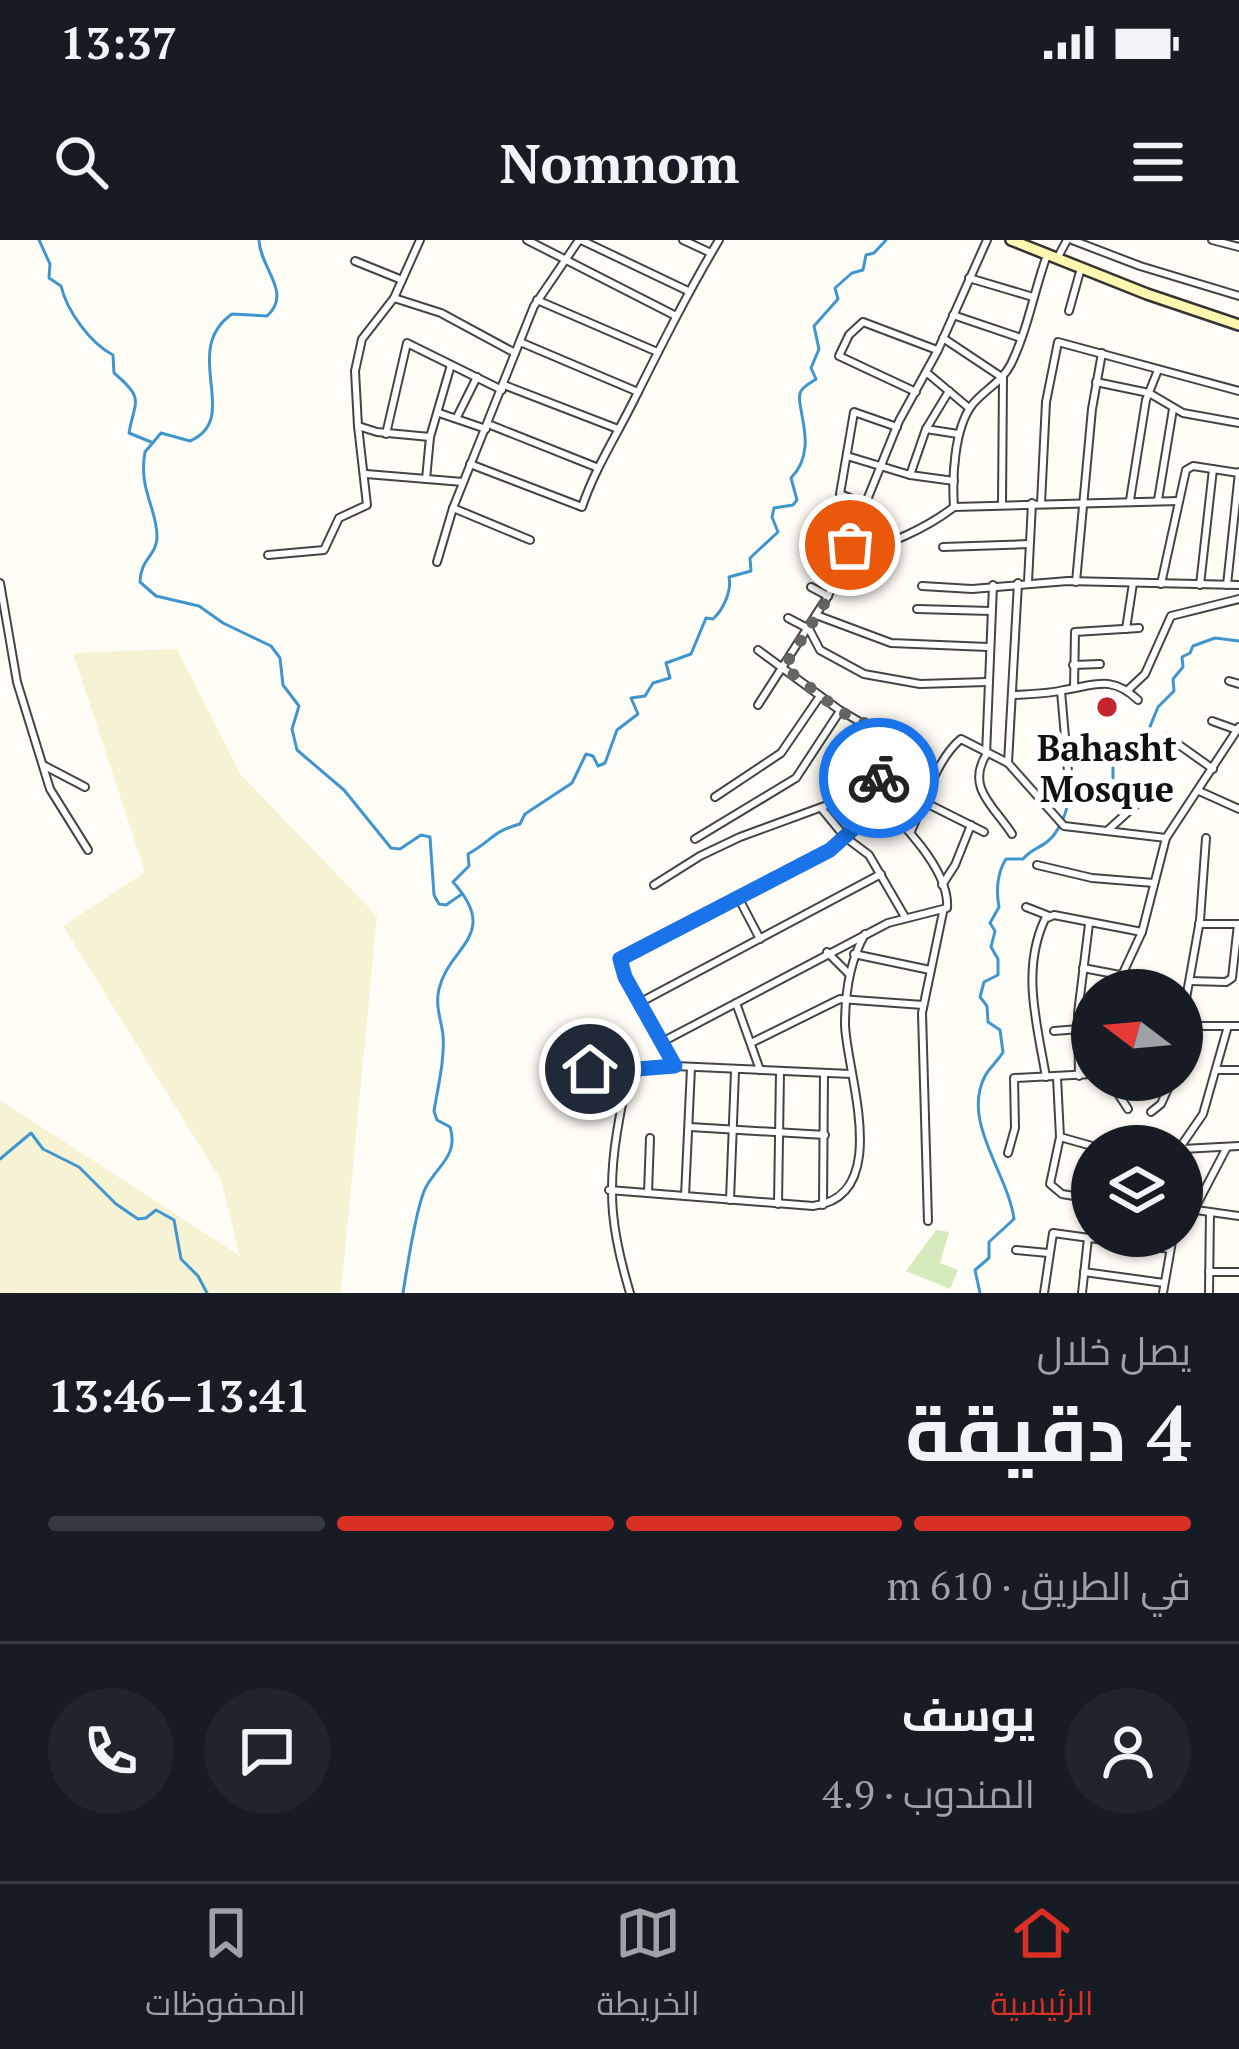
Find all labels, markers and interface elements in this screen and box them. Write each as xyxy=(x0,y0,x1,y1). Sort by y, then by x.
text: 13:37 xyxy=(60,12,177,72)
text: Nomnom xyxy=(500,127,739,198)
icon: search xyxy=(48,129,114,195)
icon: menu xyxy=(1125,129,1191,195)
pin xyxy=(799,494,901,596)
icon: bag xyxy=(817,512,883,578)
marker: Bahasht Mosque xyxy=(1094,694,1120,720)
courier xyxy=(819,718,939,838)
place label: Bahasht Mosque xyxy=(1037,724,1177,812)
icon: bike xyxy=(846,745,912,811)
north arrow xyxy=(1071,969,1203,1101)
map controls xyxy=(1071,969,1203,1257)
pin xyxy=(539,1018,641,1120)
icon: home xyxy=(557,1036,623,1102)
button: layers xyxy=(1071,1125,1203,1257)
text: يصل خلال xyxy=(1037,1324,1191,1376)
text: 13:41–13:46 xyxy=(48,1365,310,1425)
text: 4 دقيقة xyxy=(905,1380,1191,1483)
text: في الطريق · 610 m xyxy=(887,1559,1191,1611)
text: يوسف xyxy=(901,1684,1035,1744)
button: phone xyxy=(48,1688,174,1814)
button: chat xyxy=(204,1688,330,1814)
button: person xyxy=(1065,1688,1191,1814)
text: المندوب · 4.9 xyxy=(822,1767,1035,1819)
tab: المحفوظات xyxy=(145,1900,306,2034)
tab: الخريطة xyxy=(597,1900,700,2034)
tab: الرئيسية xyxy=(990,1900,1094,2034)

